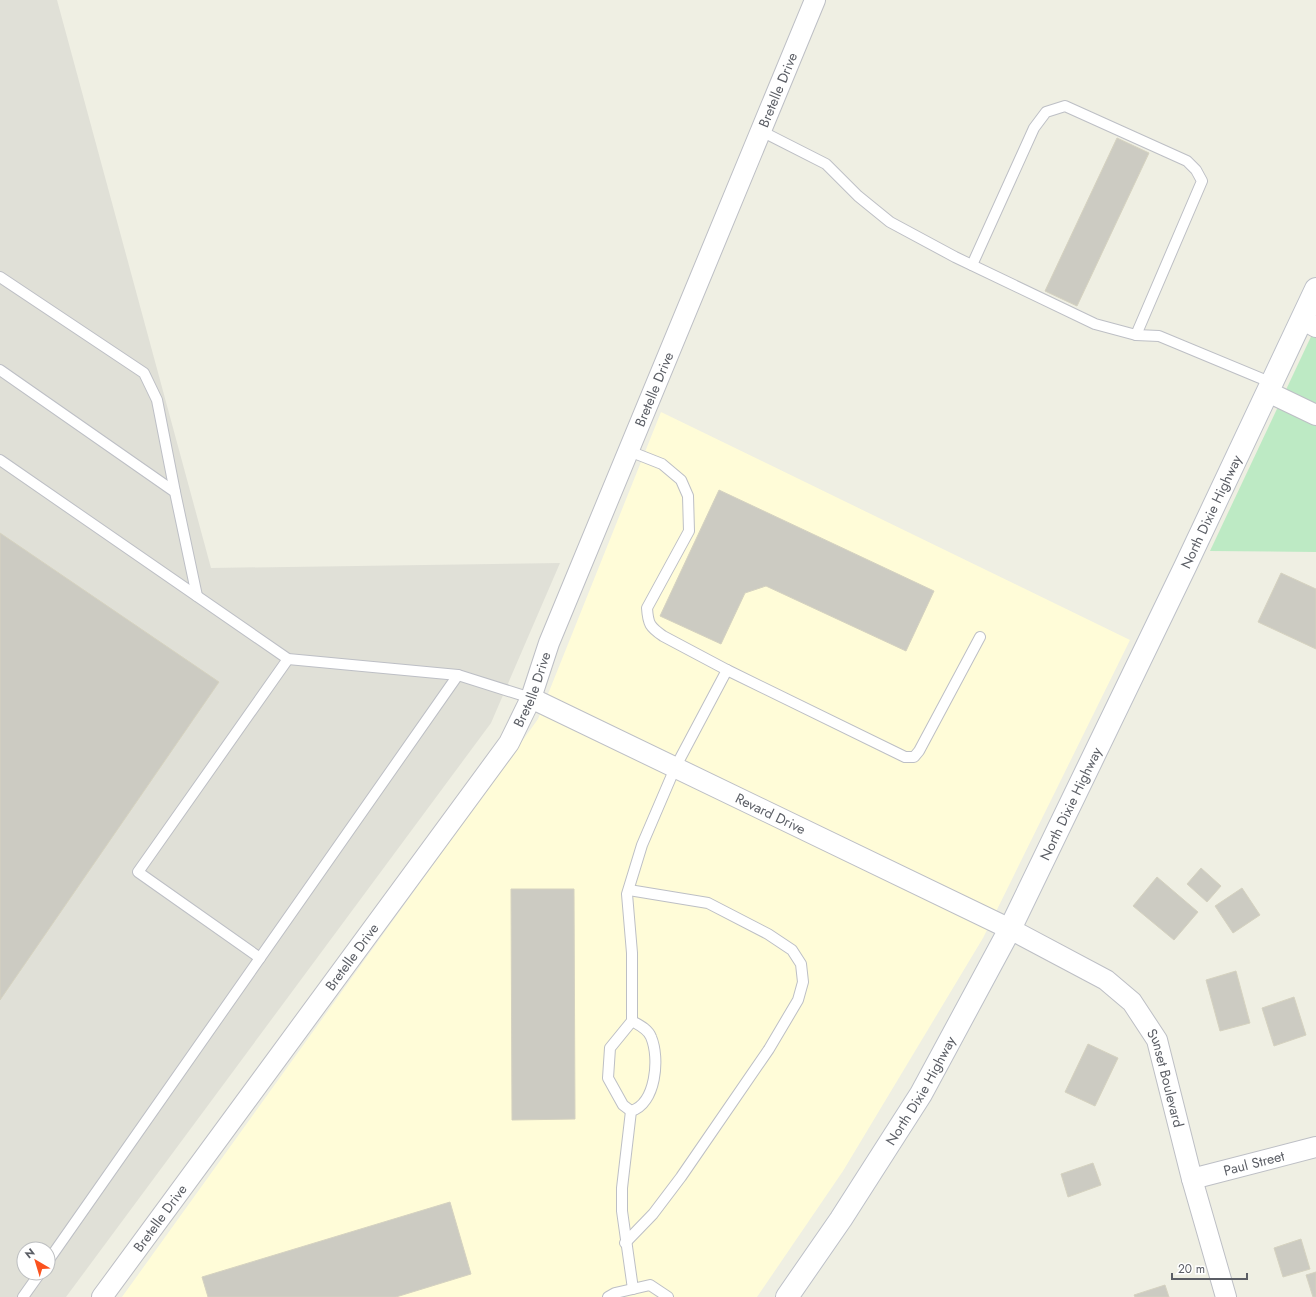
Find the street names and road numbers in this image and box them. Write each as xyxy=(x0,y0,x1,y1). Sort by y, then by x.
street label: Bretelle Drive xyxy=(753,49,802,130)
street label: Bretelle Drive xyxy=(630,349,678,430)
street label: North Dixie Highway xyxy=(1176,451,1247,572)
street label: Bretelle Drive xyxy=(508,649,555,730)
street label: North Dixie Highway xyxy=(1035,743,1107,864)
street label: Revard Drive xyxy=(732,788,809,839)
street label: Bretelle Drive xyxy=(320,919,383,995)
street label: Sunset Boulevard xyxy=(1142,1025,1189,1129)
street label: North Dixie Highway xyxy=(881,1032,961,1149)
street label: Paul Street xyxy=(1221,1145,1287,1180)
street label: Bretelle Drive xyxy=(128,1180,192,1256)

